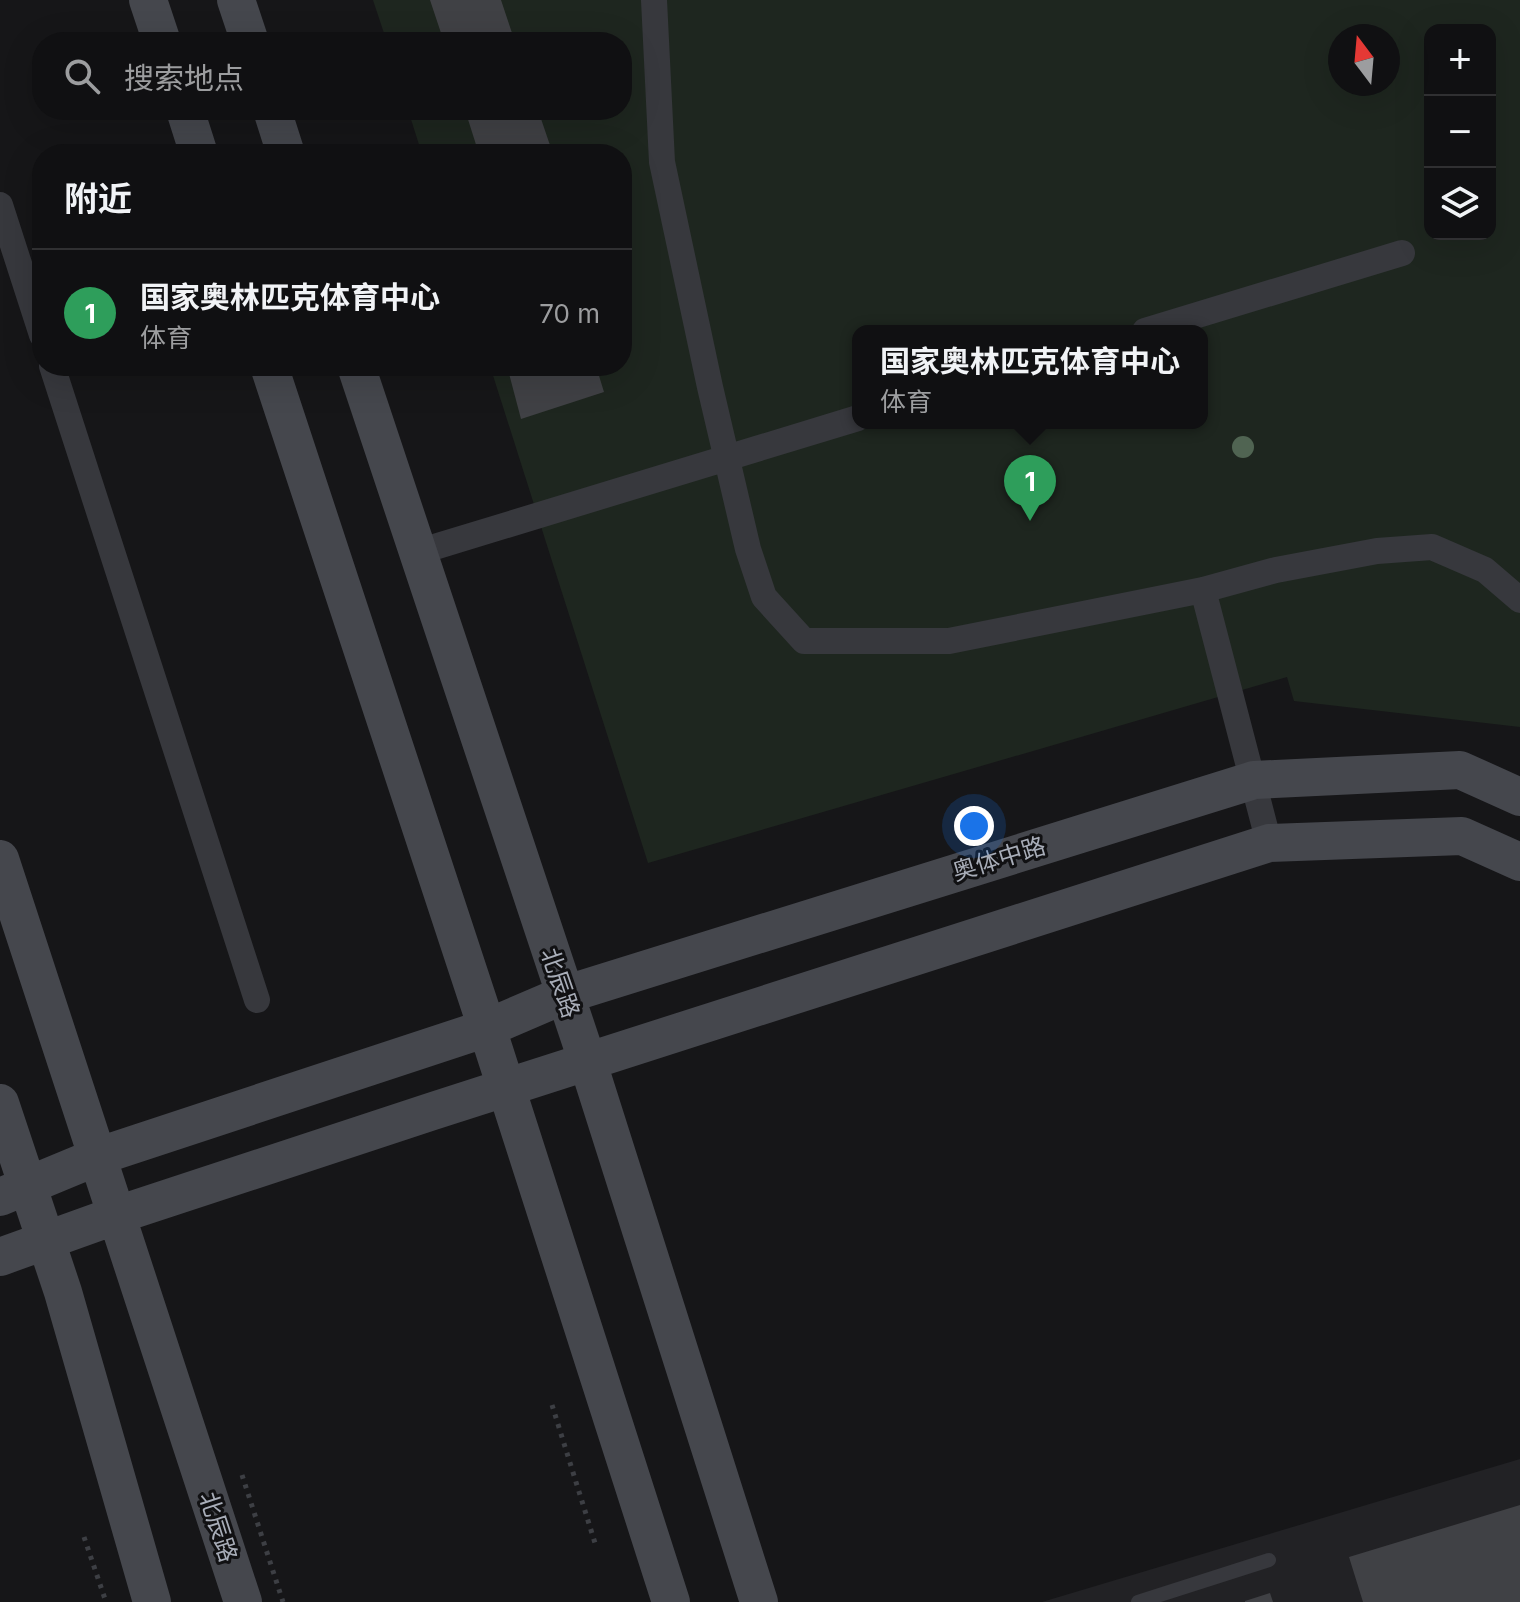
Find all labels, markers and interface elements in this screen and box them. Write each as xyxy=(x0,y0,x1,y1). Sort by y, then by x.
north arrow xyxy=(1328,24,1400,96)
map controls xyxy=(1424,24,1496,240)
button: + xyxy=(1424,24,1496,96)
search box xyxy=(32,32,632,120)
icon: search xyxy=(60,54,104,98)
text: 搜索地点 xyxy=(124,60,244,96)
button: − xyxy=(1424,96,1496,168)
button: layers xyxy=(1424,168,1496,240)
text: 附近 xyxy=(64,178,132,219)
text: 国家奥林匹克体育中心 xyxy=(140,279,440,315)
text: 1 xyxy=(84,298,96,329)
text: 70 m xyxy=(539,298,600,329)
text: 体育 xyxy=(140,322,192,353)
popup xyxy=(852,325,1208,429)
text: 国家奥林匹克体育中心 xyxy=(880,343,1180,379)
text: 体育 xyxy=(880,386,932,417)
pin: 1 xyxy=(1004,455,1056,521)
your location xyxy=(954,806,994,846)
street label: 奥体中路 xyxy=(949,831,1049,886)
street label: 北辰路 xyxy=(535,944,586,1022)
street label: 北辰路 xyxy=(194,1488,243,1566)

